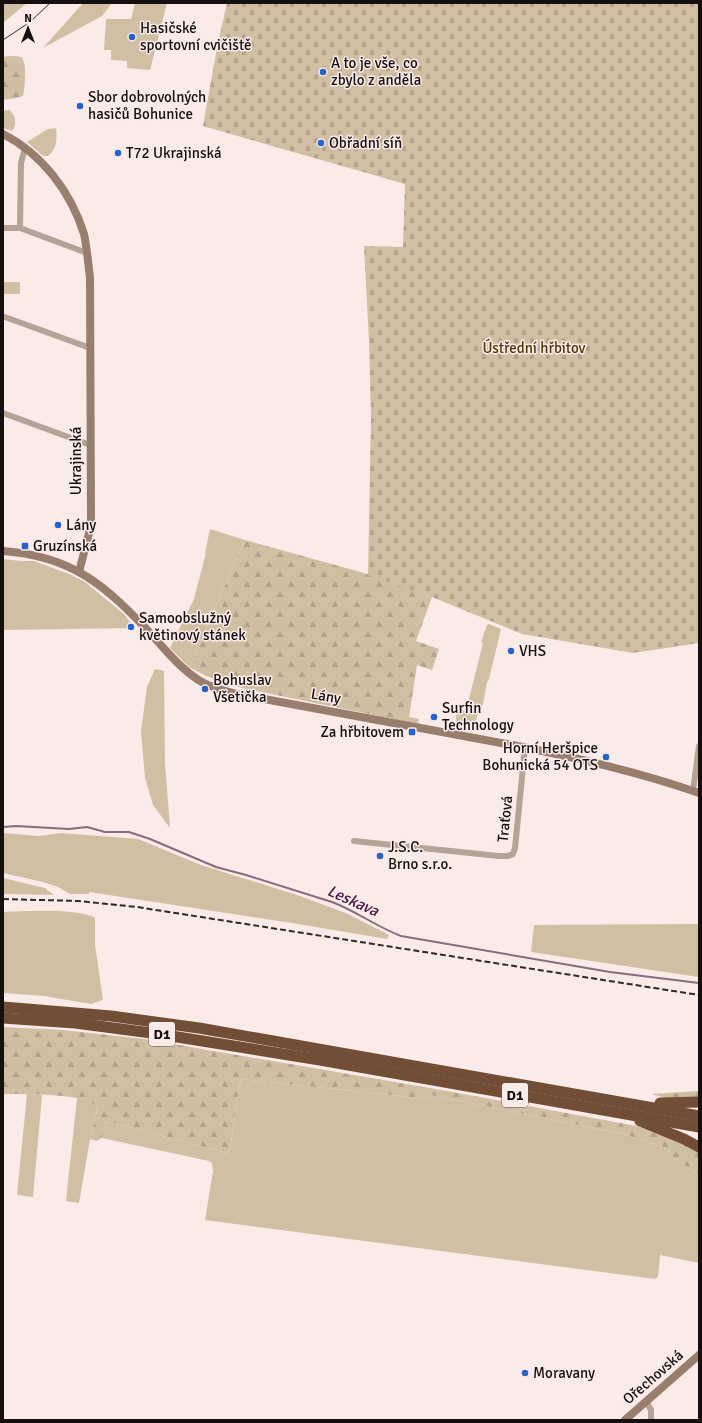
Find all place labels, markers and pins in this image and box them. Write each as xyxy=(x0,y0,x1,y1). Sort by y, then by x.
place label: Hasičské sportovní cvičiště xyxy=(140,19,252,54)
marker: Hasičské sportovní cvičiště xyxy=(127,32,137,42)
place label: A to je vše, co zbylo z anděla xyxy=(331,54,421,89)
marker: A to je vše, co zbylo z anděla xyxy=(318,67,328,77)
place label: Sbor dobrovolných hasičů Bohunice xyxy=(88,88,206,123)
marker: Sbor dobrovolných hasičů Bohunice xyxy=(75,101,85,111)
place label: Obřadní síň xyxy=(329,134,402,152)
marker: Obřadní síň xyxy=(316,138,326,148)
place label: T72 Ukrajinská xyxy=(126,144,222,162)
marker: T72 Ukrajinská xyxy=(113,148,123,158)
place label: Lány xyxy=(66,516,96,534)
marker: Lány xyxy=(53,520,63,530)
place label: Gruzínská xyxy=(33,537,97,555)
marker: Gruzínská xyxy=(20,541,30,551)
place label: Samoobslužný květinový stánek xyxy=(139,609,246,644)
marker: Samoobslužný květinový stánek xyxy=(126,622,136,632)
place label: VHS xyxy=(519,642,546,660)
marker: VHS xyxy=(506,646,516,656)
place label: Bohuslav Všetička xyxy=(213,671,272,706)
marker: Bohuslav Všetička xyxy=(200,684,210,694)
place label: Surfin Technology xyxy=(442,699,514,734)
marker: Surfin Technology xyxy=(429,712,439,722)
place label: Za hřbitovem xyxy=(320,723,404,741)
marker: Za hřbitovem xyxy=(407,727,417,737)
place label: Horní Heršpice Bohunická 54 OTS xyxy=(482,739,598,774)
marker: Horní Heršpice Bohunická 54 OTS xyxy=(601,752,611,762)
place label: J.S.C. Brno s.r.o. xyxy=(388,838,452,873)
marker: J.S.C. Brno s.r.o. xyxy=(375,851,385,861)
place label: Moravany xyxy=(533,1364,595,1382)
marker: Moravany xyxy=(520,1368,530,1378)

